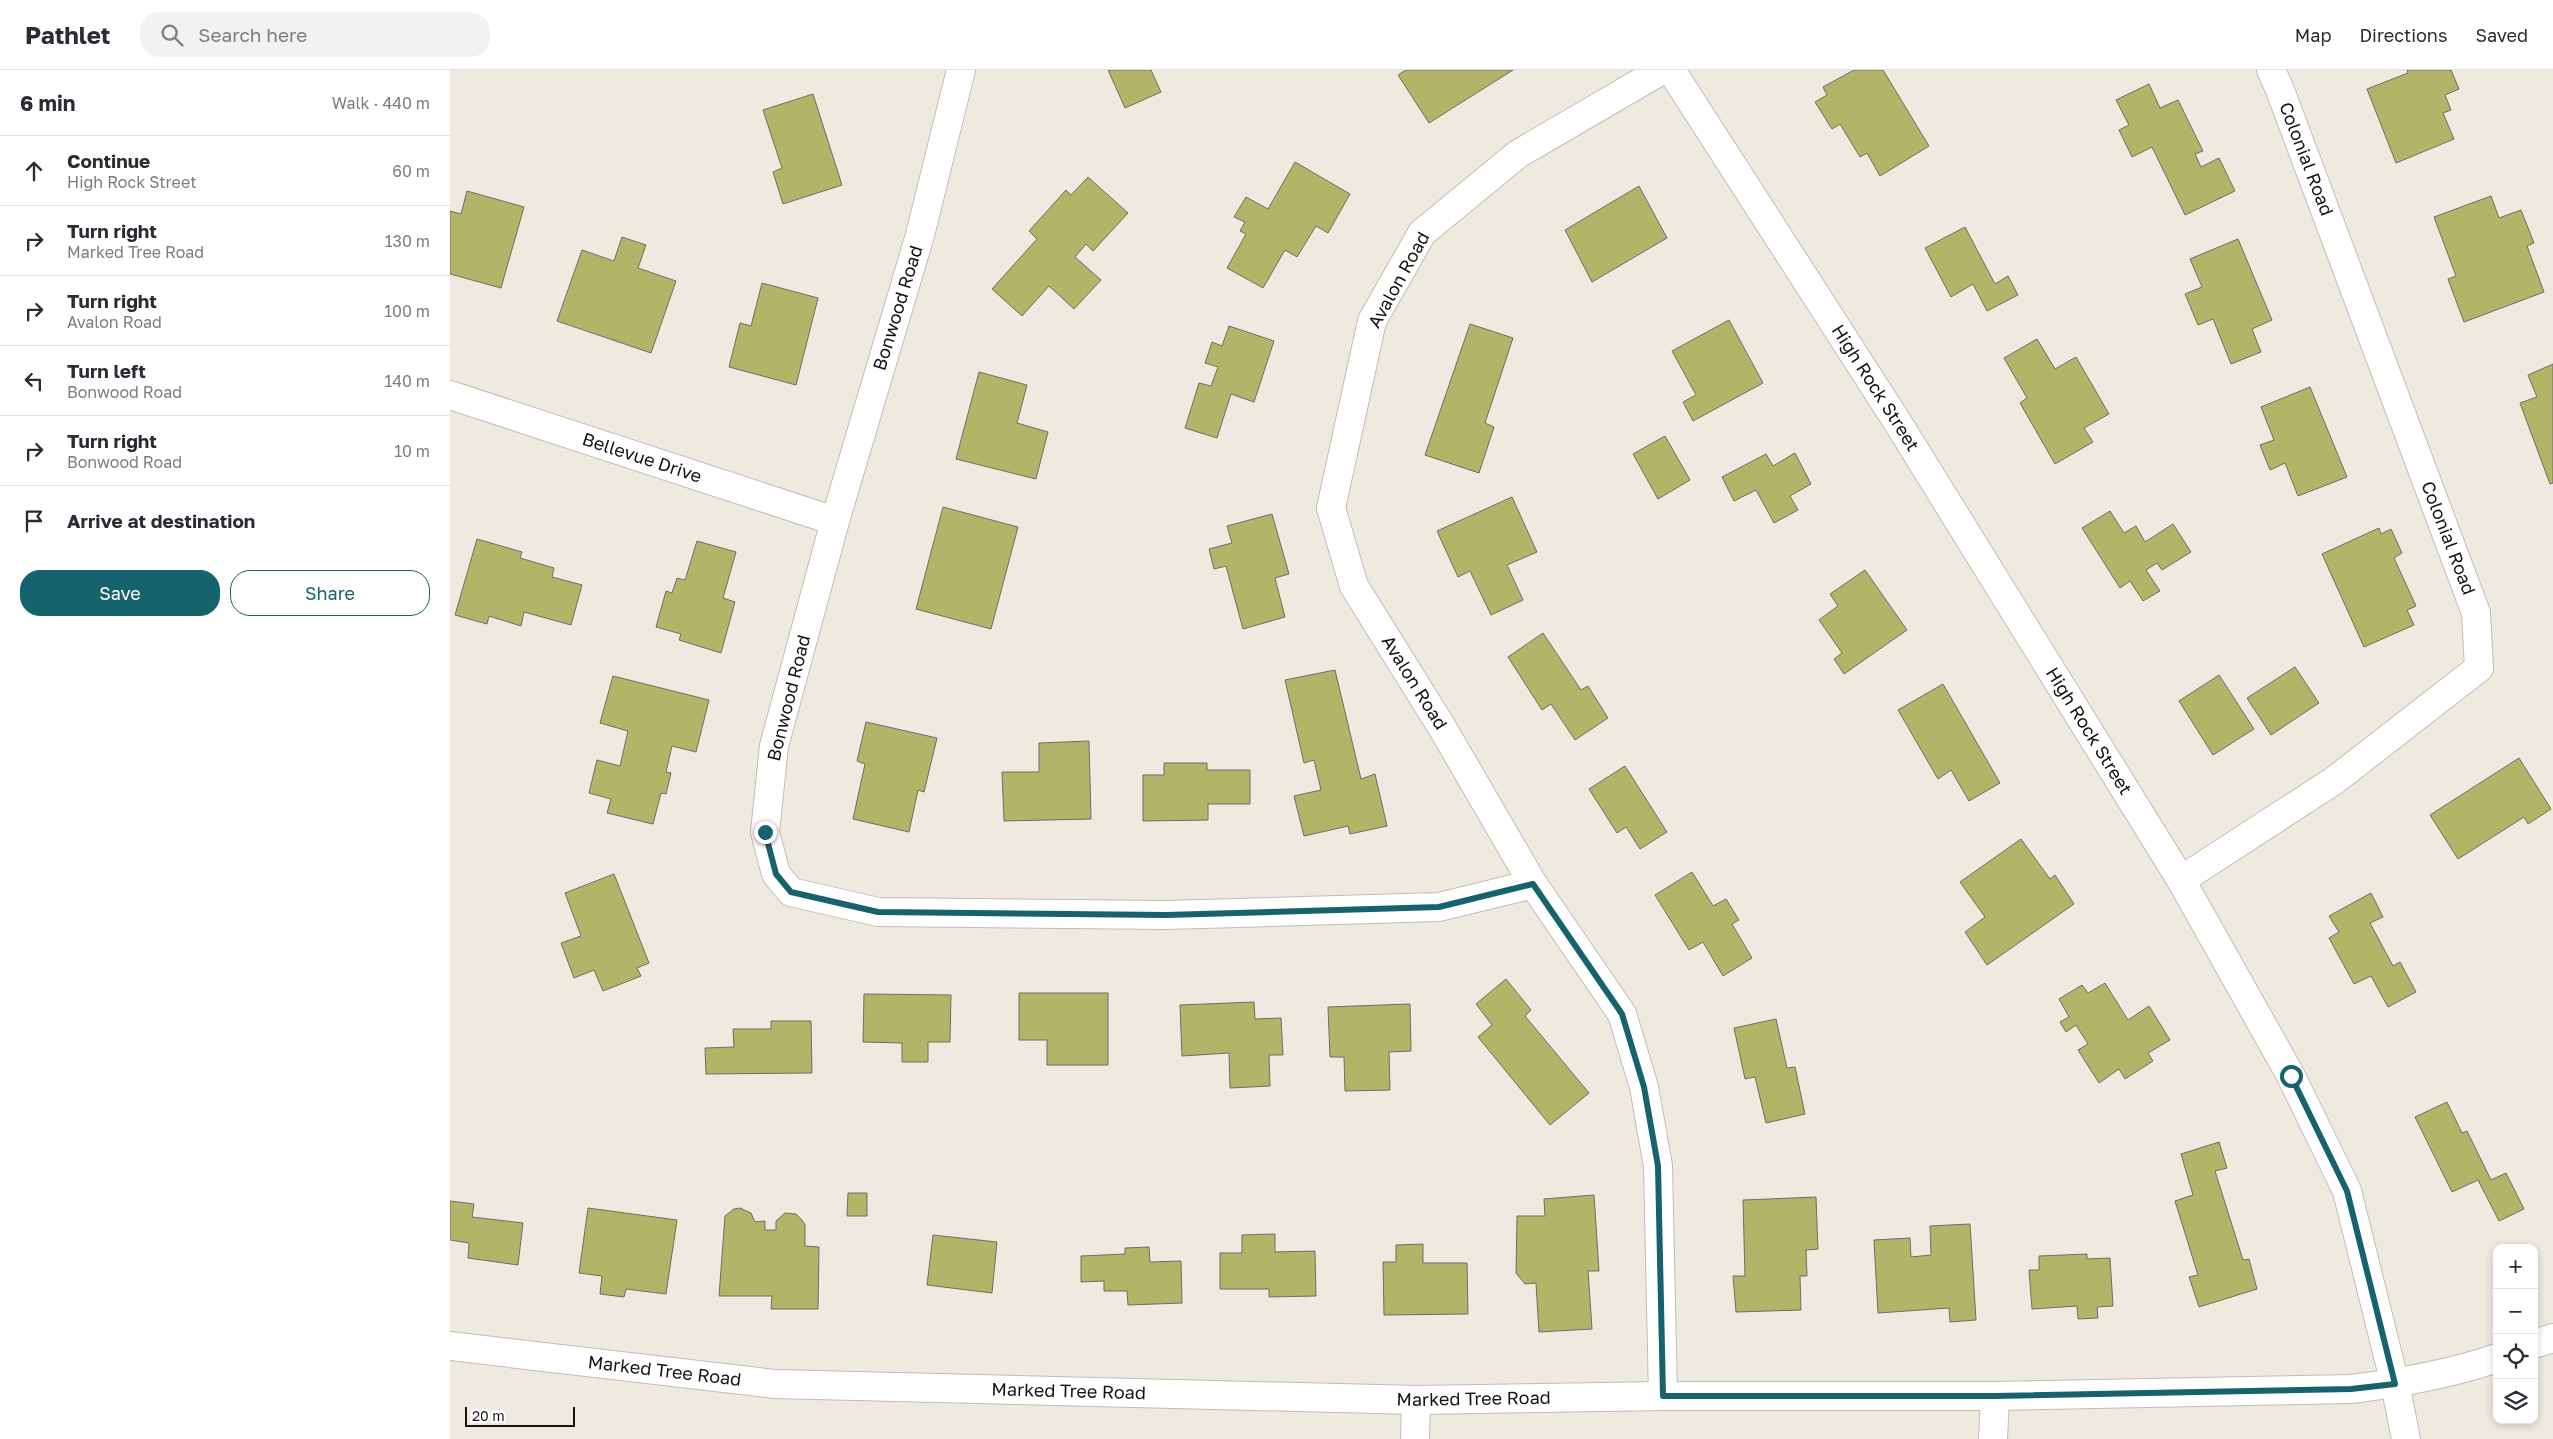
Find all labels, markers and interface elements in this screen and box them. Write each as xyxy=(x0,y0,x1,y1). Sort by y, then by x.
search box xyxy=(140,12,490,57)
text: Pathlet xyxy=(25,20,110,49)
icon: search xyxy=(158,21,186,49)
text: Search here xyxy=(198,23,307,46)
text: Map xyxy=(2295,24,2331,46)
text: Directions xyxy=(2359,24,2447,46)
text: Saved xyxy=(2475,24,2528,46)
text: 6 min xyxy=(20,90,75,116)
text: Walk · 440 m xyxy=(332,93,430,113)
street label: Colonial Road xyxy=(2275,99,2339,219)
text: Continue xyxy=(67,149,150,172)
icon: ahead xyxy=(20,157,48,185)
text: 60 m xyxy=(392,161,430,181)
text: High Rock Street xyxy=(67,172,197,192)
text: Turn right xyxy=(67,219,157,242)
icon: right xyxy=(20,227,48,255)
street label: Avalon Road xyxy=(1363,227,1434,332)
text: 130 m xyxy=(385,231,430,251)
text: Marked Tree Road xyxy=(67,242,204,262)
street label: Bonwood Road xyxy=(868,243,926,373)
text: Turn right xyxy=(67,289,157,312)
icon: right xyxy=(20,297,48,325)
text: 100 m xyxy=(384,301,430,321)
text: Avalon Road xyxy=(67,312,162,332)
street label: High Rock Street xyxy=(1828,320,1925,455)
text: Turn left xyxy=(67,359,146,382)
icon: left xyxy=(20,367,48,395)
text: 140 m xyxy=(384,371,430,391)
text: Bonwood Road xyxy=(67,382,182,402)
street label: Bellevue Drive xyxy=(580,427,705,487)
text: Turn right xyxy=(67,429,157,452)
icon: right xyxy=(20,437,48,465)
text: 10 m xyxy=(394,441,430,461)
text: Bonwood Road xyxy=(67,452,182,472)
street label: Colonial Road xyxy=(2417,478,2481,598)
icon: arrive xyxy=(20,507,48,535)
text: Arrive at destination xyxy=(67,509,255,532)
button: Save xyxy=(20,570,220,616)
button: Share xyxy=(230,570,430,616)
street label: Avalon Road xyxy=(1378,631,1453,733)
street label: Bonwood Road xyxy=(762,632,814,763)
street label: High Rock Street xyxy=(2042,663,2137,798)
route end xyxy=(754,821,777,844)
route start xyxy=(2280,1065,2303,1088)
map controls xyxy=(2493,1244,2538,1424)
button: + xyxy=(2493,1244,2538,1289)
button: − xyxy=(2493,1289,2538,1334)
button: locate xyxy=(2493,1334,2538,1379)
street label: Marked Tree Road xyxy=(587,1350,743,1390)
street label: Marked Tree Road xyxy=(991,1377,1146,1403)
button: layers xyxy=(2493,1379,2538,1424)
street label: Marked Tree Road xyxy=(1396,1386,1551,1410)
scale bar xyxy=(465,1404,575,1427)
text: 20 m xyxy=(472,1407,505,1424)

